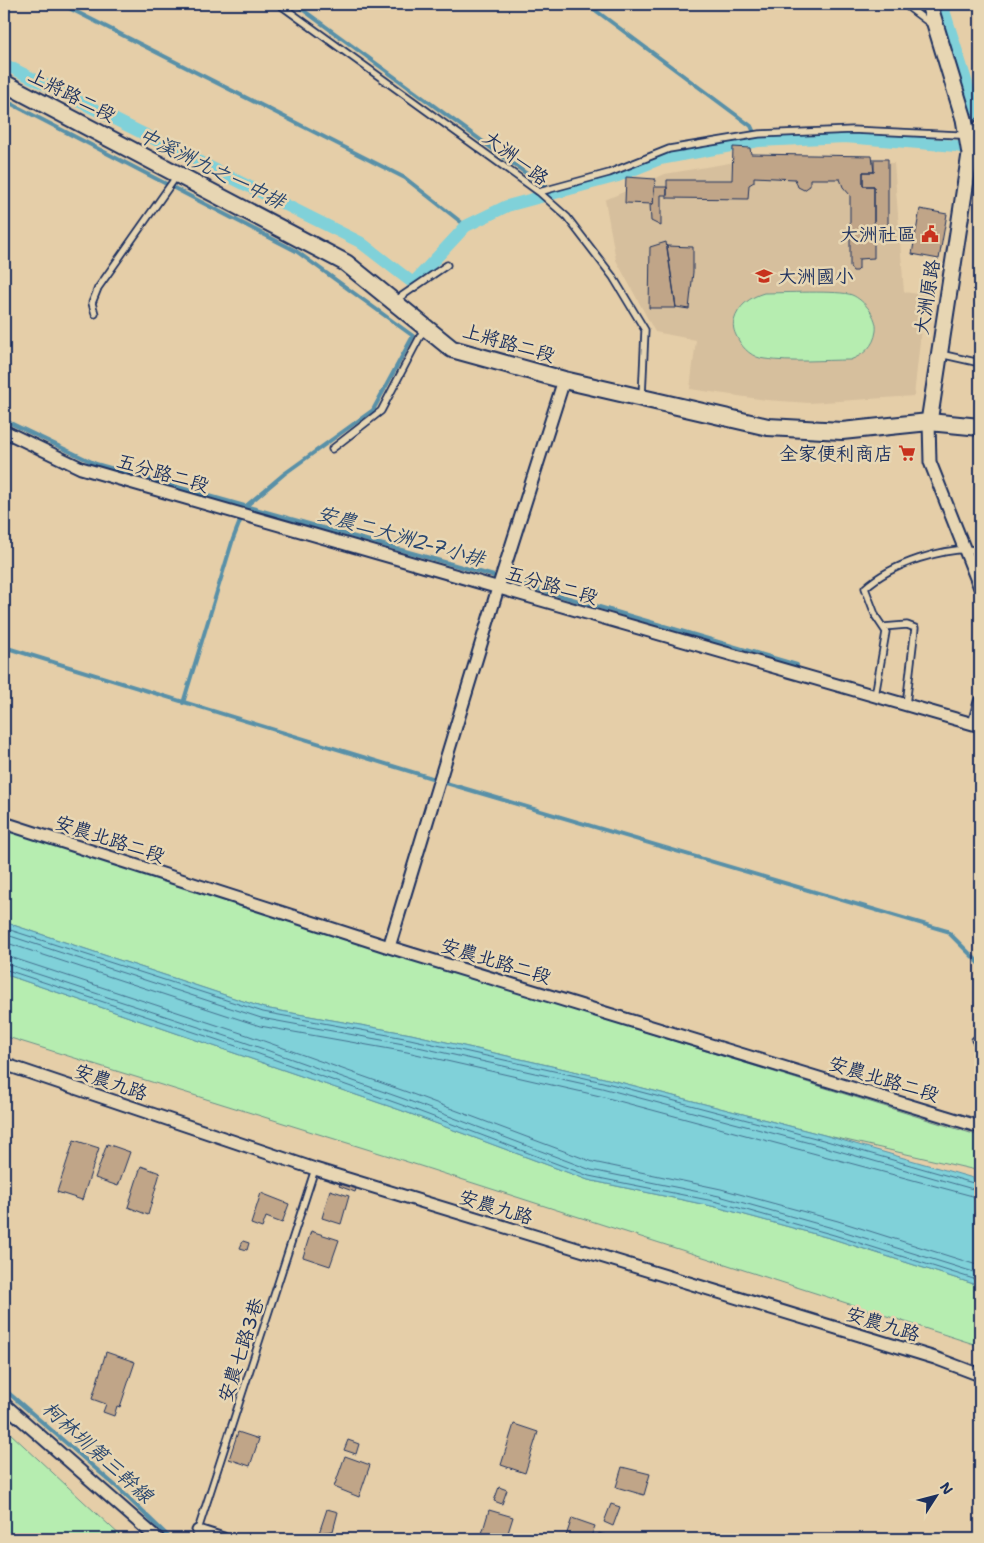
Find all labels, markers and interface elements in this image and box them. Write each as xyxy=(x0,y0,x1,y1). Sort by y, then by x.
street label: 上將路二段 xyxy=(24,62,120,128)
water label: 中溪洲九之一中排 xyxy=(134,121,291,216)
street label: 大洲一路 xyxy=(478,125,554,191)
place label: 大洲社區 xyxy=(840,222,916,247)
public building icon: 大洲社區 xyxy=(920,224,940,244)
street label: 大洲原路 xyxy=(909,258,945,336)
place label: 大洲國小 xyxy=(778,264,854,289)
school or university icon: 大洲國小 xyxy=(754,266,774,286)
street label: 上將路二段 xyxy=(460,318,558,368)
place label: 全家便利商店 xyxy=(779,441,893,466)
supermarket icon: 全家便利商店 xyxy=(897,443,917,463)
street label: 五分路二段 xyxy=(114,448,212,498)
water label: 安農二大洲2-7小排 xyxy=(314,500,490,573)
street label: 五分路二段 xyxy=(503,560,601,610)
street label: 安農北路二段 xyxy=(52,809,168,869)
street label: 安農北路二段 xyxy=(438,932,554,990)
street label: 安農北路二段 xyxy=(826,1050,942,1108)
street label: 安農九路 xyxy=(71,1058,151,1106)
street label: 安農九路 xyxy=(456,1184,536,1230)
street label: 安農七路3巷 xyxy=(212,1295,270,1405)
street label: 安農九路 xyxy=(843,1301,923,1347)
water label: 柯林圳第三幹線 xyxy=(37,1395,159,1509)
north arrow xyxy=(912,1470,962,1520)
text: N xyxy=(936,1479,957,1498)

